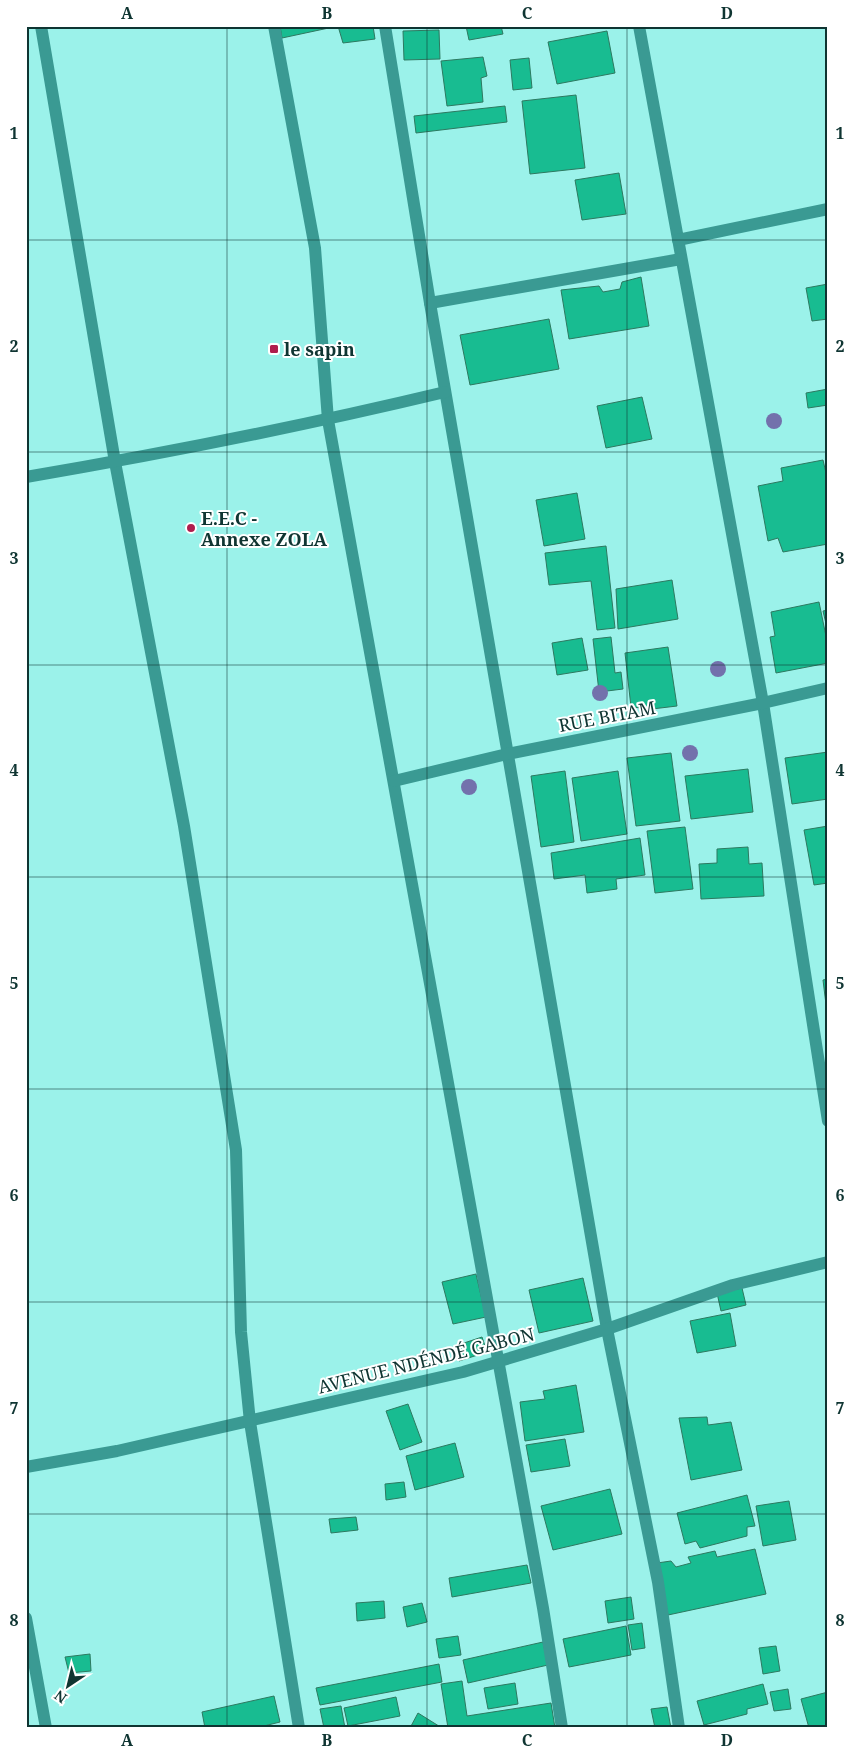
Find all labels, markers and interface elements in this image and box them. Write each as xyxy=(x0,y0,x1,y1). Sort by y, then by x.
text: A xyxy=(121,2,134,24)
text: B xyxy=(322,2,333,24)
text: C xyxy=(522,2,533,24)
text: D xyxy=(721,2,733,24)
text: 1 xyxy=(9,122,19,144)
text: 1 xyxy=(835,122,845,144)
text: 2 xyxy=(9,335,19,357)
text: 2 xyxy=(835,335,845,357)
place label: le sapin xyxy=(284,337,355,361)
marker: le sapin xyxy=(268,343,280,355)
place label: E.E.C - Annexe ZOLA xyxy=(201,506,327,551)
marker: E.E.C - Annexe ZOLA xyxy=(185,522,197,534)
text: 3 xyxy=(9,547,19,569)
text: 3 xyxy=(835,547,845,569)
street label: RUE BITAM xyxy=(556,695,658,737)
text: 4 xyxy=(9,759,19,781)
text: 4 xyxy=(835,759,845,781)
text: 5 xyxy=(9,972,19,994)
text: 5 xyxy=(835,972,845,994)
text: 6 xyxy=(9,1184,19,1206)
text: 6 xyxy=(835,1184,845,1206)
street label: AVENUE NDÉNDÉ GABON xyxy=(315,1321,537,1399)
text: 7 xyxy=(9,1397,19,1419)
text: 7 xyxy=(835,1397,845,1419)
text: 8 xyxy=(9,1609,19,1631)
text: 8 xyxy=(835,1609,845,1631)
north arrow xyxy=(42,1662,92,1712)
text: N xyxy=(50,1686,70,1708)
text: A xyxy=(121,1729,134,1751)
text: B xyxy=(322,1729,333,1751)
text: C xyxy=(522,1729,533,1751)
text: D xyxy=(721,1729,733,1751)

